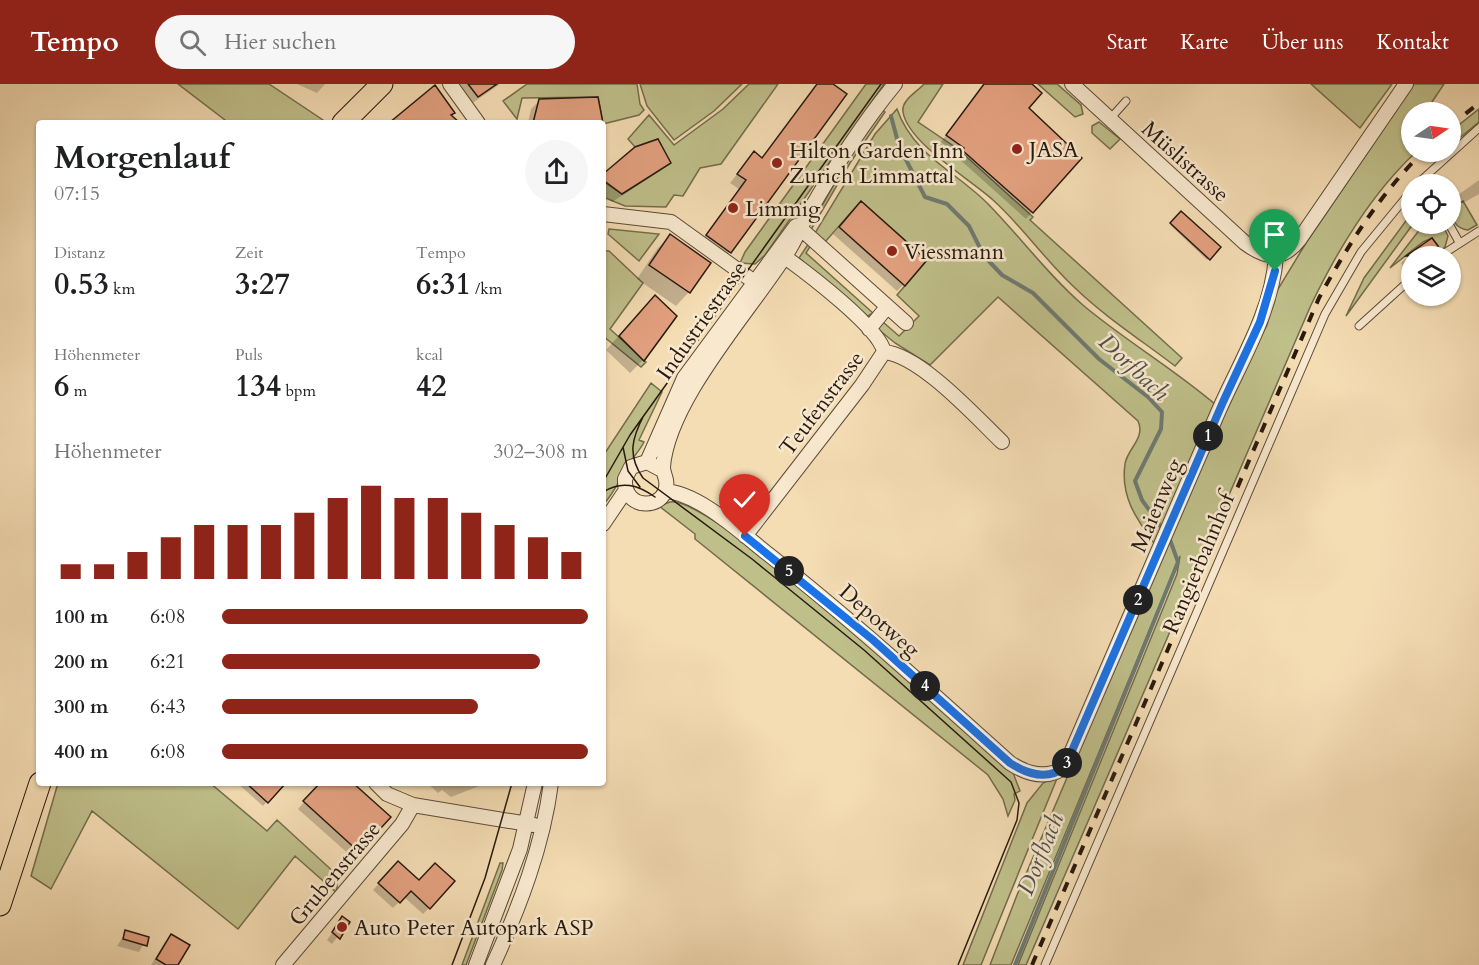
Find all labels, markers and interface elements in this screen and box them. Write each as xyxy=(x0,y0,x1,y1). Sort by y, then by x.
search box xyxy=(155,15,575,69)
text: Tempo xyxy=(30,23,119,61)
icon: search xyxy=(176,26,209,59)
text: Hier suchen xyxy=(224,27,336,57)
text: Start xyxy=(1107,28,1147,57)
text: Karte xyxy=(1180,28,1229,57)
text: Über uns xyxy=(1262,28,1344,57)
text: Kontakt xyxy=(1377,28,1449,57)
north arrow xyxy=(1401,102,1461,162)
map controls xyxy=(1401,102,1461,306)
street label: Müslistrasse xyxy=(1135,114,1236,209)
text: Morgenlauf xyxy=(54,135,230,180)
place label: JASA xyxy=(1026,135,1079,165)
place label: Hilton Garden Inn Zurich Limmattal xyxy=(789,136,964,191)
button: share xyxy=(525,140,588,203)
marker: JASA xyxy=(1010,142,1024,156)
marker: Hilton Garden Inn Zurich Limmattal xyxy=(770,156,784,170)
button: locate xyxy=(1401,174,1461,234)
text: 07:15 xyxy=(54,180,100,207)
place label: Limmig xyxy=(745,194,821,224)
marker: Limmig xyxy=(726,201,740,215)
pin xyxy=(1249,209,1300,271)
icon: arrive xyxy=(1258,218,1291,251)
place label: Viessmann xyxy=(904,237,1005,267)
text: Distanz xyxy=(54,242,105,264)
text: Zeit xyxy=(235,242,263,264)
text: Tempo xyxy=(416,242,466,264)
marker: Viessmann xyxy=(885,244,899,258)
button: layers xyxy=(1401,246,1461,306)
street label: Industriestrasse xyxy=(650,255,754,386)
text: 0.53 xyxy=(54,264,109,305)
text: 3:27 xyxy=(235,264,290,305)
text: 6:31 xyxy=(416,264,471,305)
text: km xyxy=(109,278,135,300)
text: /km xyxy=(471,278,502,300)
water label: Dorfbach xyxy=(1091,326,1177,409)
text: Höhenmeter xyxy=(54,344,140,366)
text: Puls xyxy=(235,344,263,366)
text: kcal xyxy=(416,344,443,366)
street label: Teufenstrasse xyxy=(773,345,871,462)
text: 6 xyxy=(54,366,69,407)
text: 134 xyxy=(235,366,281,407)
text: 42 xyxy=(416,366,447,407)
text: m xyxy=(69,380,87,402)
text: bpm xyxy=(281,380,316,402)
pin: 1 xyxy=(1193,421,1223,451)
text: 1 xyxy=(1204,425,1212,447)
text: Höhenmeter xyxy=(54,438,162,465)
text: 302–308 m xyxy=(493,438,588,465)
street label: Maienweg xyxy=(1124,453,1190,557)
pin xyxy=(719,474,770,536)
icon: check xyxy=(728,483,761,516)
street label: Rangierbahnhof xyxy=(1156,485,1243,638)
pin: 5 xyxy=(774,556,804,586)
text: 5 xyxy=(785,560,793,582)
street label: Depotweg xyxy=(832,577,927,665)
pin: 2 xyxy=(1123,585,1153,615)
text: 2 xyxy=(1134,589,1142,611)
text: 100 m xyxy=(54,603,109,630)
text: 6:08 xyxy=(150,603,186,630)
text: 200 m xyxy=(54,648,109,675)
text: 6:21 xyxy=(150,648,186,675)
pin: 4 xyxy=(910,671,940,701)
text: 4 xyxy=(921,675,929,697)
text: 300 m xyxy=(54,693,109,720)
text: 6:43 xyxy=(150,693,186,720)
text: 400 m xyxy=(54,738,109,765)
text: 6:08 xyxy=(150,738,186,765)
pin: 3 xyxy=(1052,748,1082,778)
text: 3 xyxy=(1063,752,1071,774)
water label: Dorfbach xyxy=(1009,808,1072,900)
street label: Grubenstrasse xyxy=(282,815,388,932)
place label: Auto Peter Autopark ASP xyxy=(354,913,594,943)
marker: Auto Peter Autopark ASP xyxy=(335,920,349,934)

